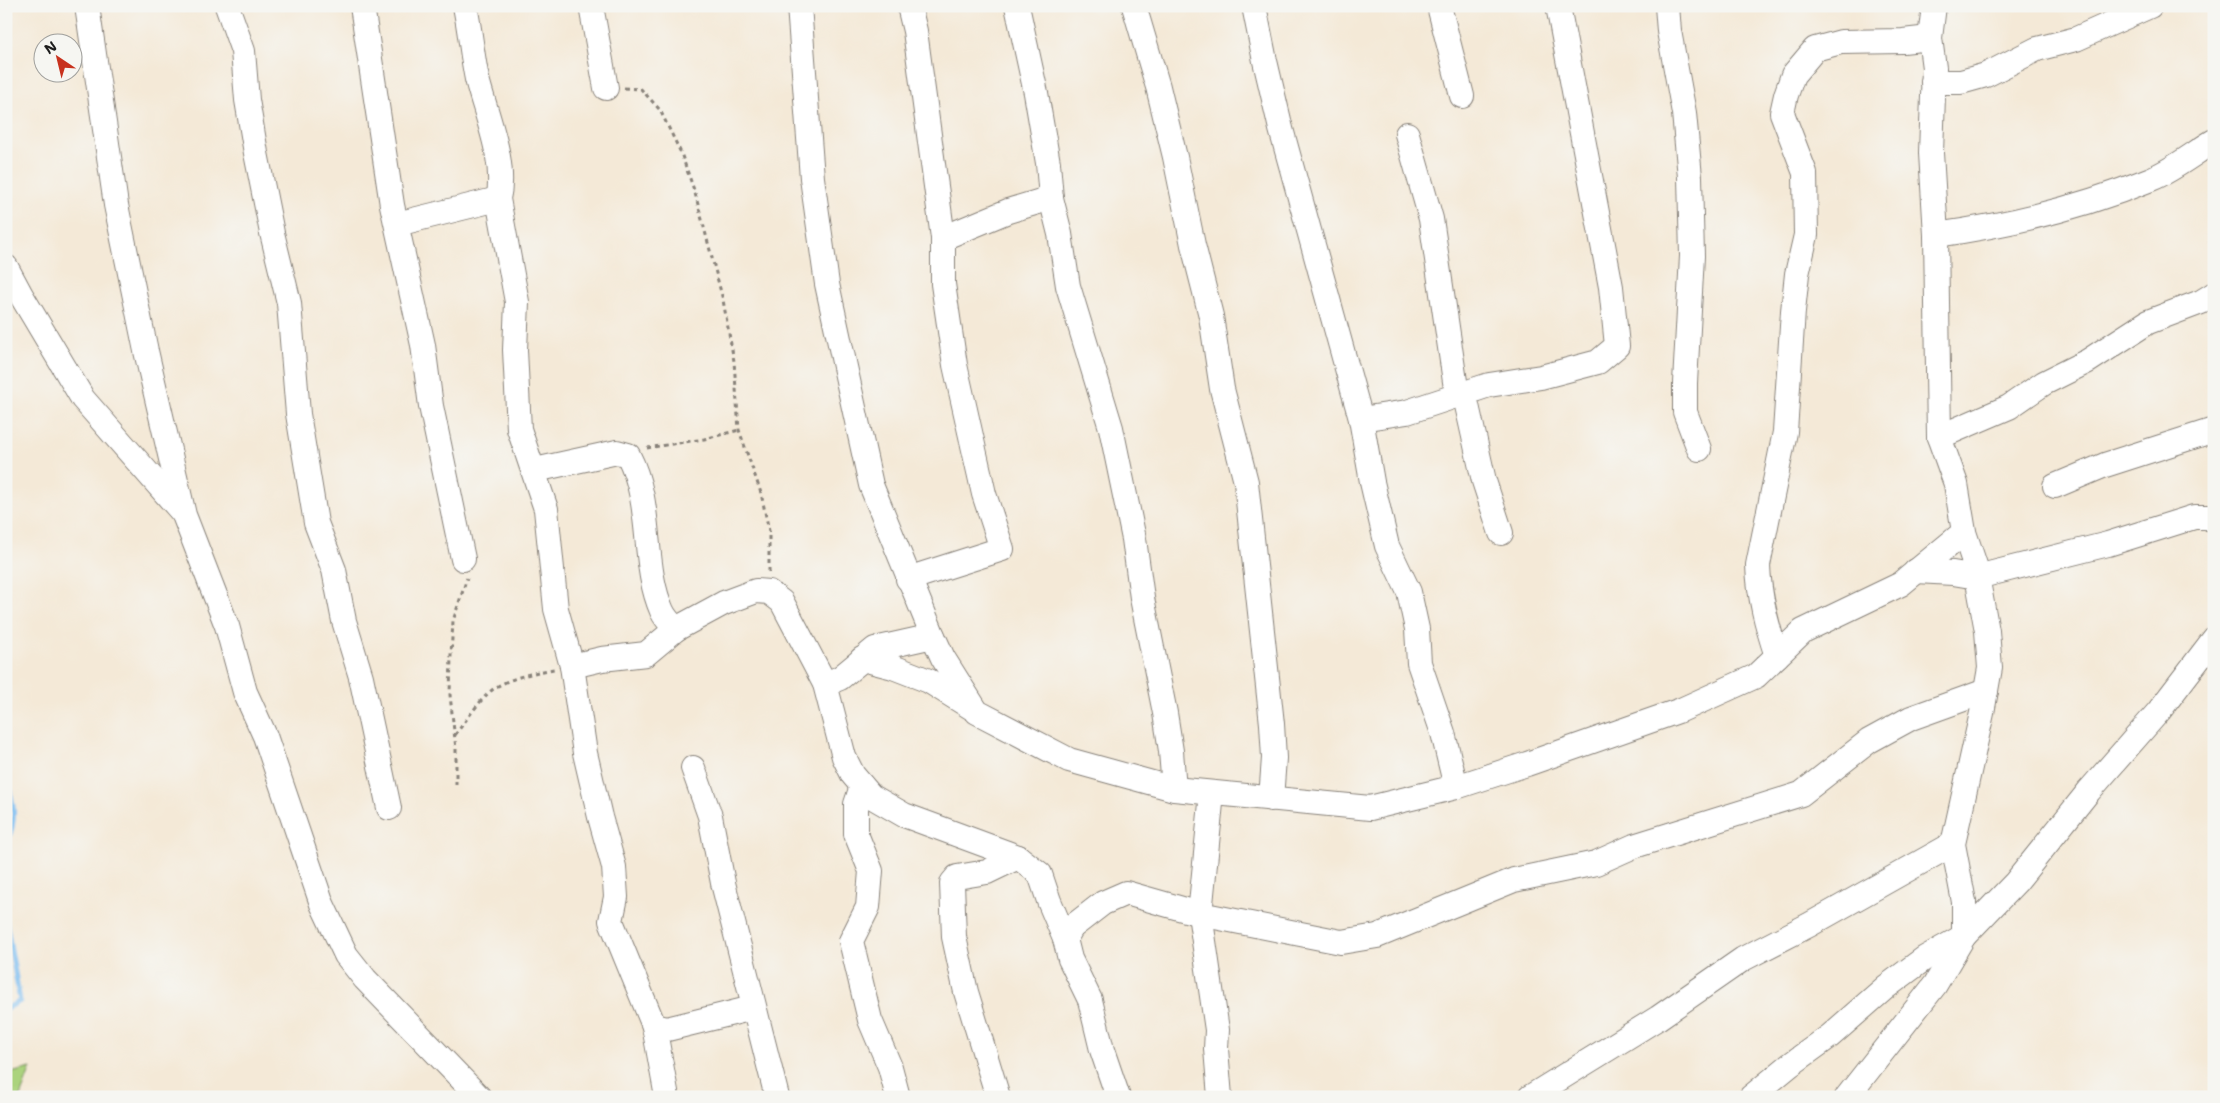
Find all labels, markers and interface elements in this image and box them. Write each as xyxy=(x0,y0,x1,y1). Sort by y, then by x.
north arrow xyxy=(32,32,82,82)
text: N xyxy=(41,37,60,58)

